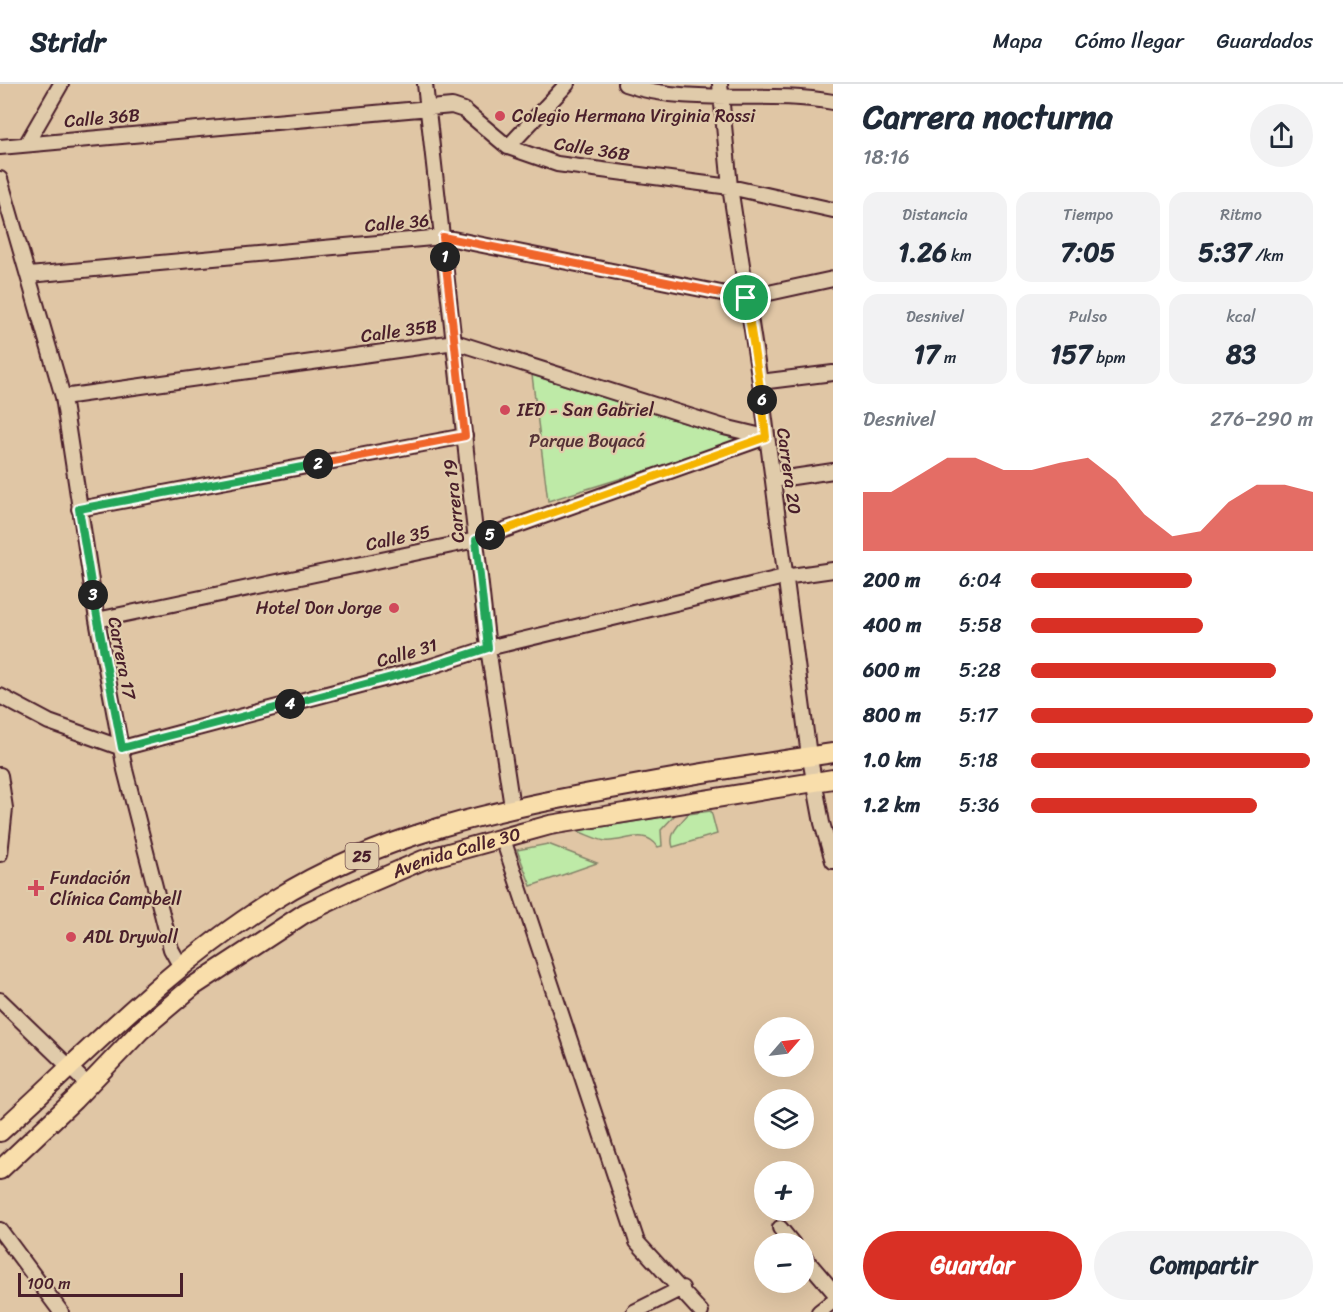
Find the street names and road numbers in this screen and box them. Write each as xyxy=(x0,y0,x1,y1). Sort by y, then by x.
street label: Calle 36B xyxy=(63,99,141,137)
street label: Calle 36B xyxy=(552,127,632,171)
street label: Calle 36 xyxy=(363,204,431,242)
street label: Calle 35B xyxy=(359,310,439,352)
street label: Carrera 20 xyxy=(767,426,811,516)
street label: Carrera 19 xyxy=(434,457,474,545)
street label: Calle 35 xyxy=(363,516,433,560)
street label: Carrera 17 xyxy=(98,614,146,704)
street label: Calle 31 xyxy=(373,629,442,677)
street label: Avenida Calle 30 xyxy=(386,818,524,888)
road number: 25 xyxy=(346,843,378,869)

